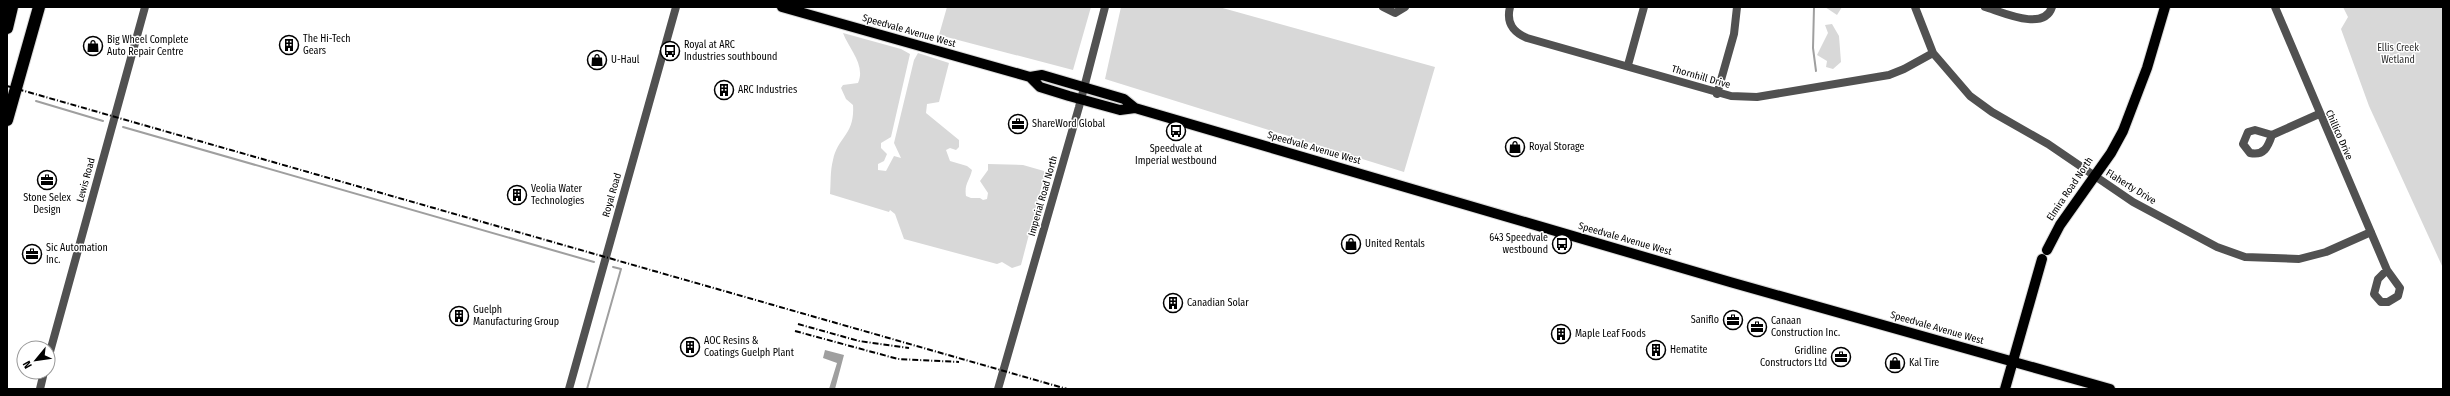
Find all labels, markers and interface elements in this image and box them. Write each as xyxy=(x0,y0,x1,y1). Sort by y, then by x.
street label: Speedvale Avenue West xyxy=(861,12,958,50)
place label: The Hi-Tech Gears xyxy=(303,33,351,57)
place label: Big Wheel Complete Auto Repair Centre xyxy=(107,34,188,58)
building icon: The Hi-Tech Gears xyxy=(278,34,300,56)
shop icon: Big Wheel Complete Auto Repair Centre xyxy=(82,35,104,57)
place label: Royal at ARC Industries southbound xyxy=(684,39,777,63)
bus stop icon: Royal at ARC Industries southbound xyxy=(659,40,681,62)
park label: Ellis Creek Wetland xyxy=(2377,42,2419,66)
shop icon: U-Haul xyxy=(586,49,608,71)
place label: U-Haul xyxy=(611,54,640,66)
street label: Thornhill Drive xyxy=(1670,63,1732,91)
building icon: ARC Industries xyxy=(713,79,735,101)
place label: ARC Industries xyxy=(738,84,797,96)
street label: Chillico Drive xyxy=(2323,108,2355,162)
office icon: ShareWord Global xyxy=(1007,113,1029,135)
place label: ShareWord Global xyxy=(1032,118,1105,130)
bus stop icon: Speedvale at Imperial westbound xyxy=(1165,120,1187,142)
street label: Speedvale Avenue West xyxy=(1266,129,1363,167)
shop icon: Royal Storage xyxy=(1504,136,1526,158)
place label: Royal Storage xyxy=(1529,141,1584,153)
place label: Speedvale at Imperial westbound xyxy=(1135,143,1217,167)
street label: Imperial Road North xyxy=(1026,155,1060,237)
street label: Elmira Road North xyxy=(2044,155,2096,223)
street label: Lewis Road xyxy=(74,156,98,204)
street label: Flaherty Drive xyxy=(2104,167,2158,207)
office icon: Stone Selex Design xyxy=(36,169,58,191)
street label: Royal Road xyxy=(600,172,624,218)
place label: Veolia Water Technologies xyxy=(531,183,584,207)
building icon: Veolia Water Technologies xyxy=(506,184,528,206)
place label: Stone Selex Design xyxy=(23,192,71,216)
street label: Speedvale Avenue West xyxy=(1577,220,1674,258)
place label: 643 Speedvale westbound xyxy=(1489,232,1548,256)
shop icon: United Rentals xyxy=(1340,233,1362,255)
bus stop icon: 643 Speedvale westbound xyxy=(1551,233,1573,255)
place label: United Rentals xyxy=(1365,238,1425,250)
place label: Sic Automation Inc. xyxy=(46,242,108,266)
office icon: Sic Automation Inc. xyxy=(21,243,43,265)
building icon: Canadian Solar xyxy=(1162,292,1184,314)
place label: Canadian Solar xyxy=(1187,297,1249,309)
place label: Guelph Manufacturing Group xyxy=(473,304,559,328)
building icon: Guelph Manufacturing Group xyxy=(448,305,470,327)
office icon: Saniflo xyxy=(1722,309,1744,331)
street label: Speedvale Avenue West xyxy=(1889,309,1986,347)
place label: Saniflo xyxy=(1691,314,1719,326)
place label: Canaan Construction Inc. xyxy=(1771,315,1840,339)
office icon: Canaan Construction Inc. xyxy=(1746,316,1768,338)
building icon: Maple Leaf Foods xyxy=(1550,323,1572,345)
place label: Maple Leaf Foods xyxy=(1575,328,1646,340)
place label: AOC Resins & Coatings Guelph Plant xyxy=(704,335,795,359)
building icon: AOC Resins & Coatings Guelph Plant xyxy=(679,336,701,358)
building icon: Hematite xyxy=(1645,339,1667,361)
north arrow xyxy=(16,340,56,380)
place label: Hematite xyxy=(1670,344,1708,356)
place label: Gridline Constructors Ltd xyxy=(1760,345,1827,369)
office icon: Gridline Constructors Ltd xyxy=(1830,346,1852,368)
shop icon: Kal Tire xyxy=(1884,352,1906,374)
place label: Kal Tire xyxy=(1909,357,1939,369)
text: N xyxy=(20,359,35,371)

